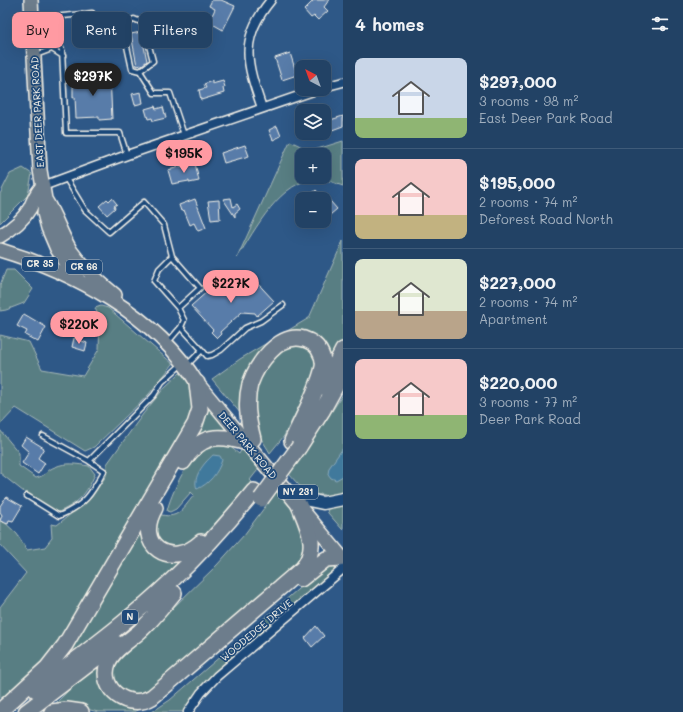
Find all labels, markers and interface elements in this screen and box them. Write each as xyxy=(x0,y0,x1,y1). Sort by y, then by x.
chip: Buy xyxy=(12,12,64,48)
chip: Rent xyxy=(72,12,131,48)
chip: Filters xyxy=(139,12,212,48)
text: 4 homes xyxy=(355,13,424,35)
icon: filters xyxy=(649,13,671,35)
street label: EAST DEER PARK ROAD xyxy=(27,56,47,168)
north arrow xyxy=(295,60,331,96)
map controls xyxy=(295,60,331,228)
pin: $297K xyxy=(65,63,121,97)
text: $297K xyxy=(74,67,112,84)
text: $297,000 xyxy=(479,70,557,92)
icon: home xyxy=(387,74,435,122)
text: 3 rooms · 98 m² xyxy=(479,92,578,109)
button: layers xyxy=(295,104,331,140)
text: East Deer Park Road xyxy=(479,109,612,126)
pin: $195K xyxy=(156,140,212,174)
text: $195K xyxy=(165,144,203,161)
button: + xyxy=(295,148,331,184)
text: $195,000 xyxy=(479,171,555,193)
icon: home xyxy=(387,175,435,223)
button: − xyxy=(295,192,331,228)
text: 2 rooms · 74 m² xyxy=(479,193,577,210)
text: Deforest Road North xyxy=(479,210,613,227)
road number: CR 35 xyxy=(22,257,58,271)
road number: CR 66 xyxy=(66,260,102,274)
pin: $227K xyxy=(203,270,259,304)
text: $227,000 xyxy=(479,271,556,293)
text: $227K xyxy=(212,274,250,291)
icon: home xyxy=(387,275,435,323)
text: 2 rooms · 74 m² xyxy=(479,293,577,310)
text: Apartment xyxy=(479,310,548,327)
pin: $220K xyxy=(51,311,107,345)
text: $220K xyxy=(59,315,99,332)
text: $220,000 xyxy=(479,371,557,393)
icon: home xyxy=(387,375,435,423)
text: 3 rooms · 77 m² xyxy=(479,393,577,410)
street label: DEER PARK ROAD xyxy=(216,408,280,482)
text: Deer Park Road xyxy=(479,410,581,427)
road number: NY 231 xyxy=(278,485,318,499)
street label: WOODEDGE DRIVE xyxy=(217,595,295,664)
road number: N xyxy=(122,610,138,624)

